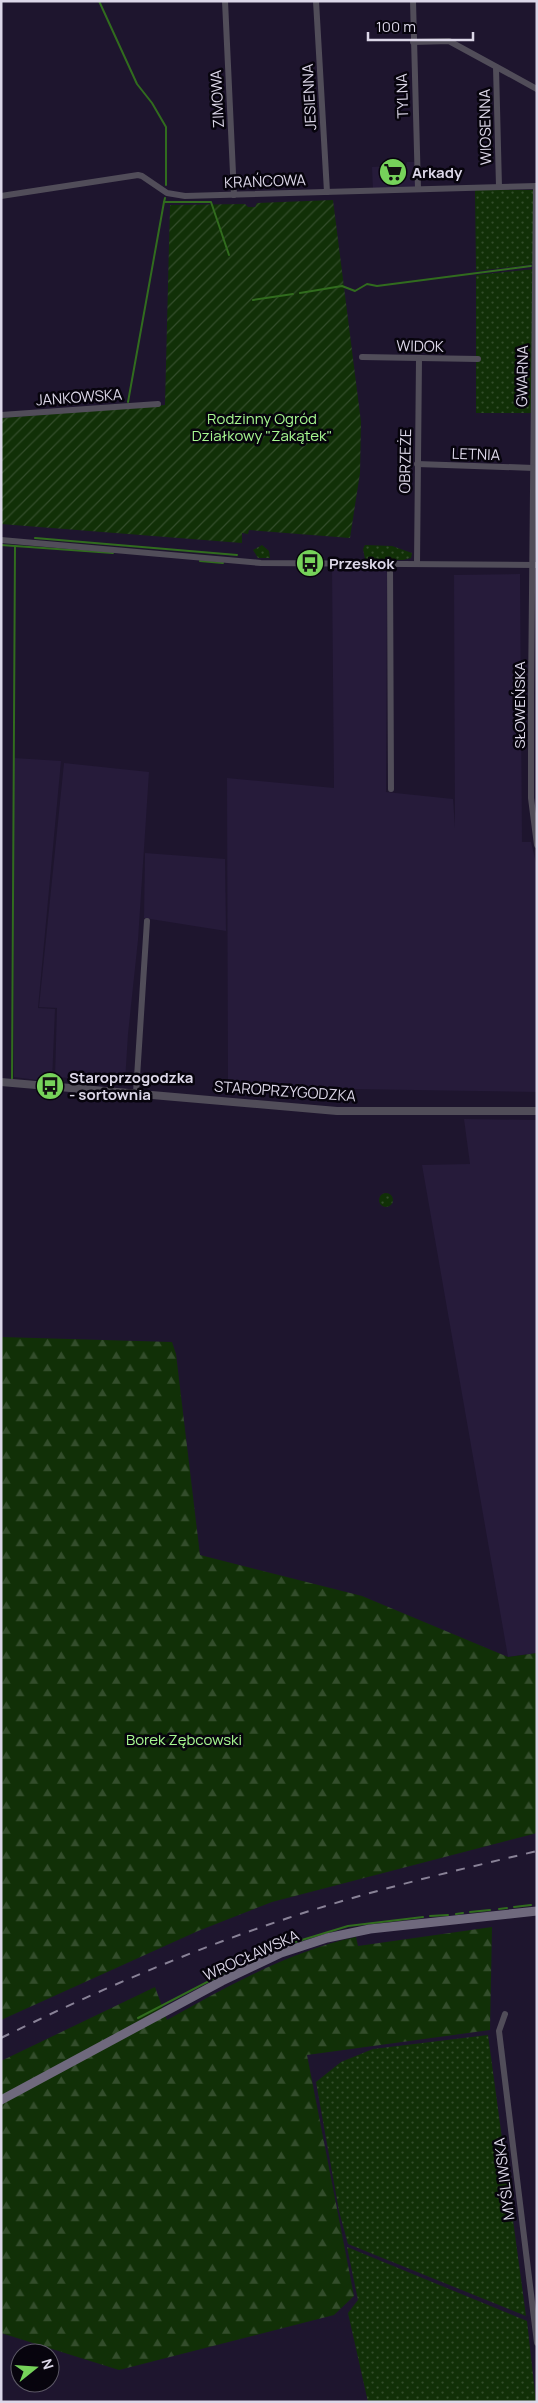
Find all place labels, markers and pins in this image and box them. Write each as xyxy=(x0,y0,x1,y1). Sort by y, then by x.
supermarket icon: Arkady xyxy=(378,157,408,187)
place label: Arkady xyxy=(412,162,463,183)
bus stop icon: Przeskok xyxy=(295,548,325,578)
place label: Przeskok xyxy=(329,553,395,574)
place label: Staroprzogodzka - sortownia xyxy=(69,1067,193,1105)
bus stop icon: Staroprzogodzka - sortownia xyxy=(35,1071,65,1101)

